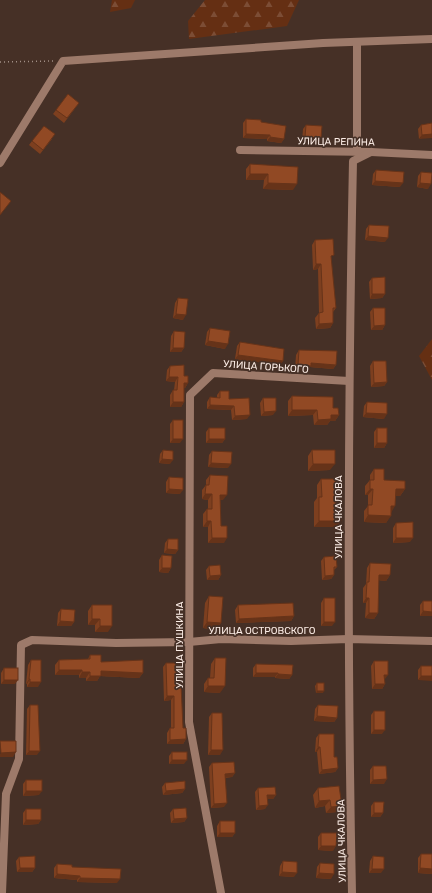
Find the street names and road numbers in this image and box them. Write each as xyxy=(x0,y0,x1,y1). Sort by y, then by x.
street label: УЛИЦА РЕПИНА xyxy=(297,135,375,149)
street label: УЛИЦА ГОРЬКОГО xyxy=(223,358,309,376)
street label: УЛИЦА ЧКАЛОВА xyxy=(333,475,345,559)
street label: УЛИЦА ПУШКИНА xyxy=(174,601,186,688)
street label: УЛИЦА ОСТРОВСКОГО xyxy=(209,625,316,637)
street label: УЛИЦА ЧКАЛОВА xyxy=(335,799,349,883)

